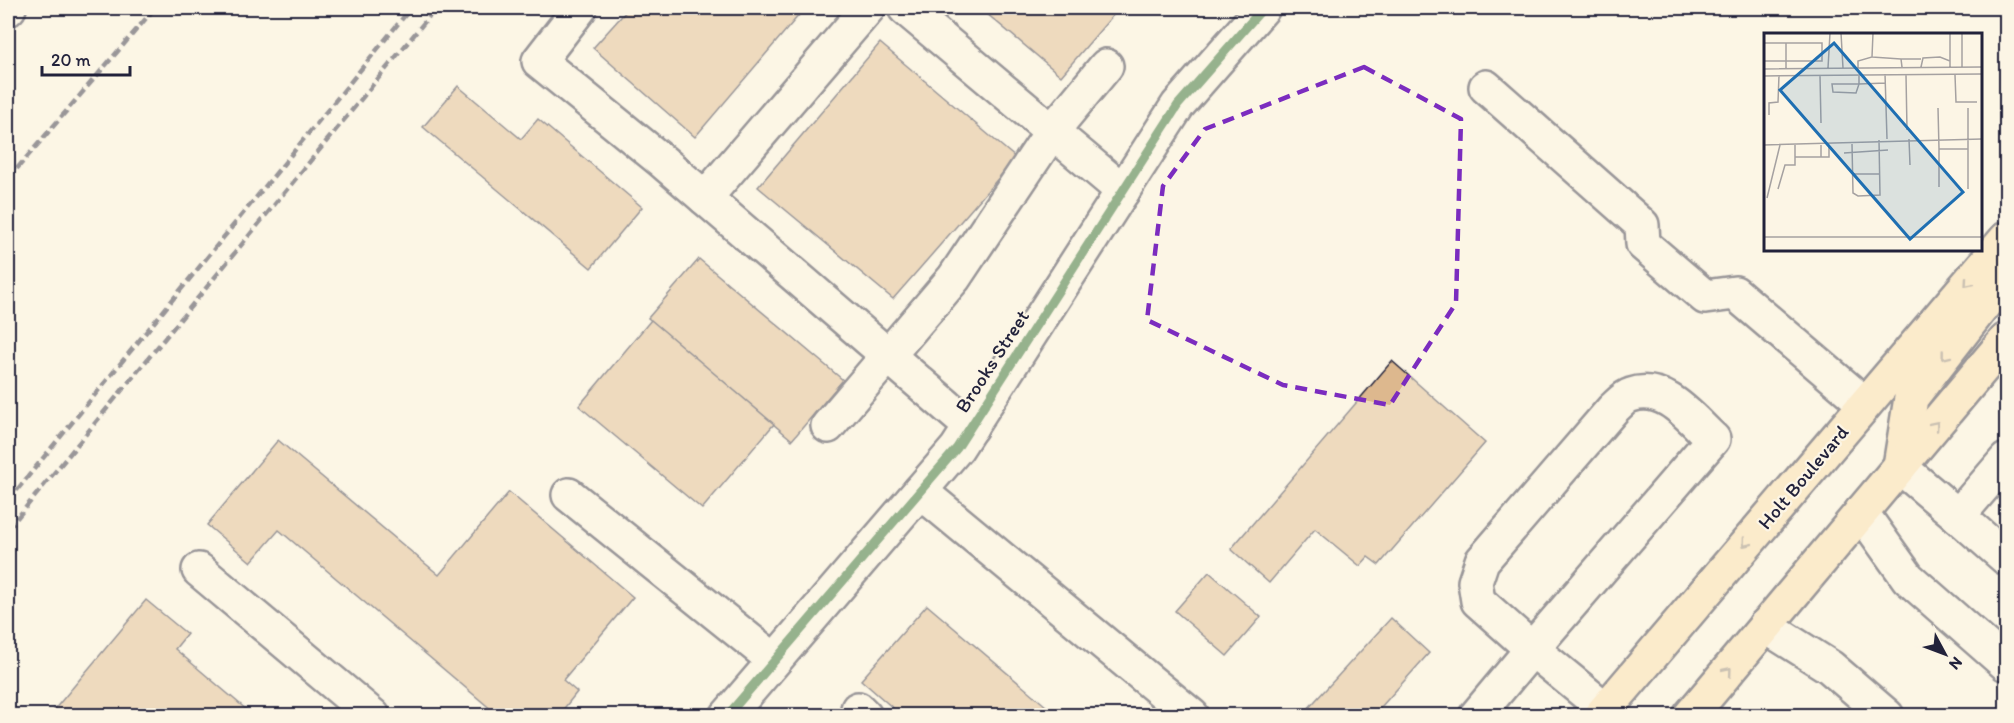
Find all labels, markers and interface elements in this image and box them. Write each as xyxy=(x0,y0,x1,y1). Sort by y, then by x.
inset map xyxy=(1764,33,1981,250)
scale bar xyxy=(42,39,130,77)
text: 20 m xyxy=(51,49,91,71)
one-way arrow xyxy=(1965,276,1976,287)
street label: Brooks Street xyxy=(950,305,1034,417)
one-way arrow xyxy=(1941,349,1952,360)
street label: Holt Boulevard xyxy=(1753,420,1854,534)
one-way arrow xyxy=(1927,421,1938,432)
one-way arrow xyxy=(1743,536,1754,547)
north arrow xyxy=(1915,624,1975,684)
text: N xyxy=(1945,653,1967,674)
one-way arrow xyxy=(1720,667,1731,678)

